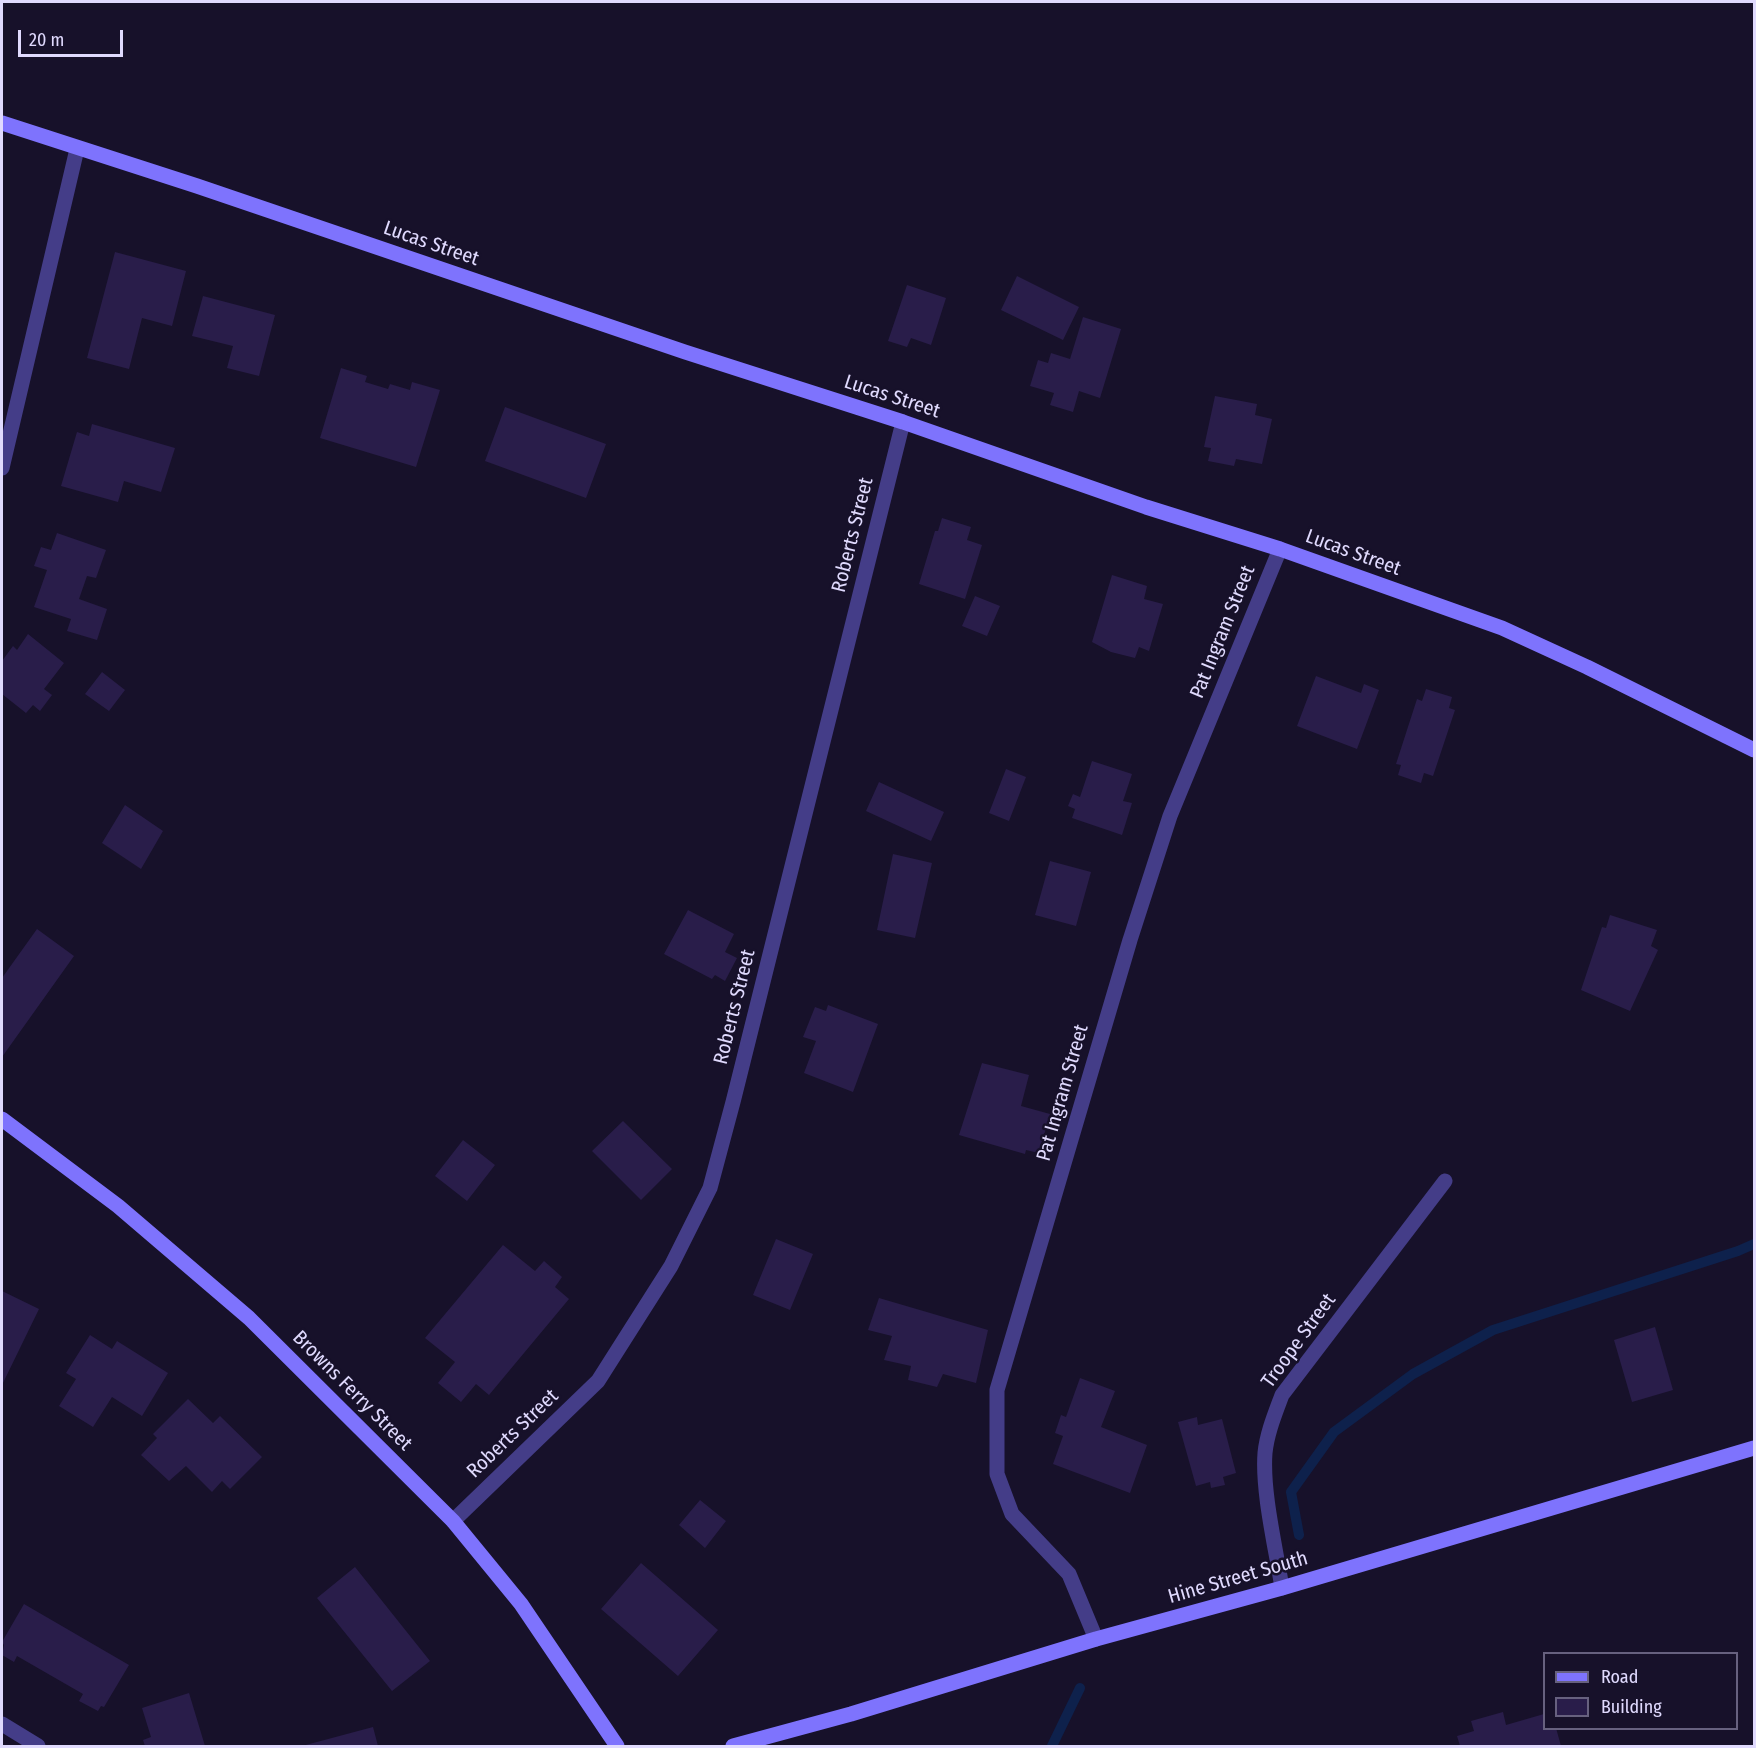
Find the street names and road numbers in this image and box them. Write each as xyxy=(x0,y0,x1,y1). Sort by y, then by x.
street label: Lucas Street xyxy=(380,216,482,272)
street label: Lucas Street xyxy=(841,370,943,424)
street label: Roberts Street xyxy=(827,475,879,595)
street label: Lucas Street xyxy=(1302,525,1404,581)
street label: Pat Ingram Street xyxy=(1185,562,1261,702)
street label: Roberts Street xyxy=(709,947,761,1067)
street label: Pat Ingram Street xyxy=(1032,1022,1094,1164)
street label: Troope Street xyxy=(1257,1289,1341,1393)
street label: Browns Ferry Street xyxy=(287,1326,417,1456)
street label: Roberts Street xyxy=(462,1385,564,1483)
street label: Hine Street South xyxy=(1165,1547,1311,1609)

